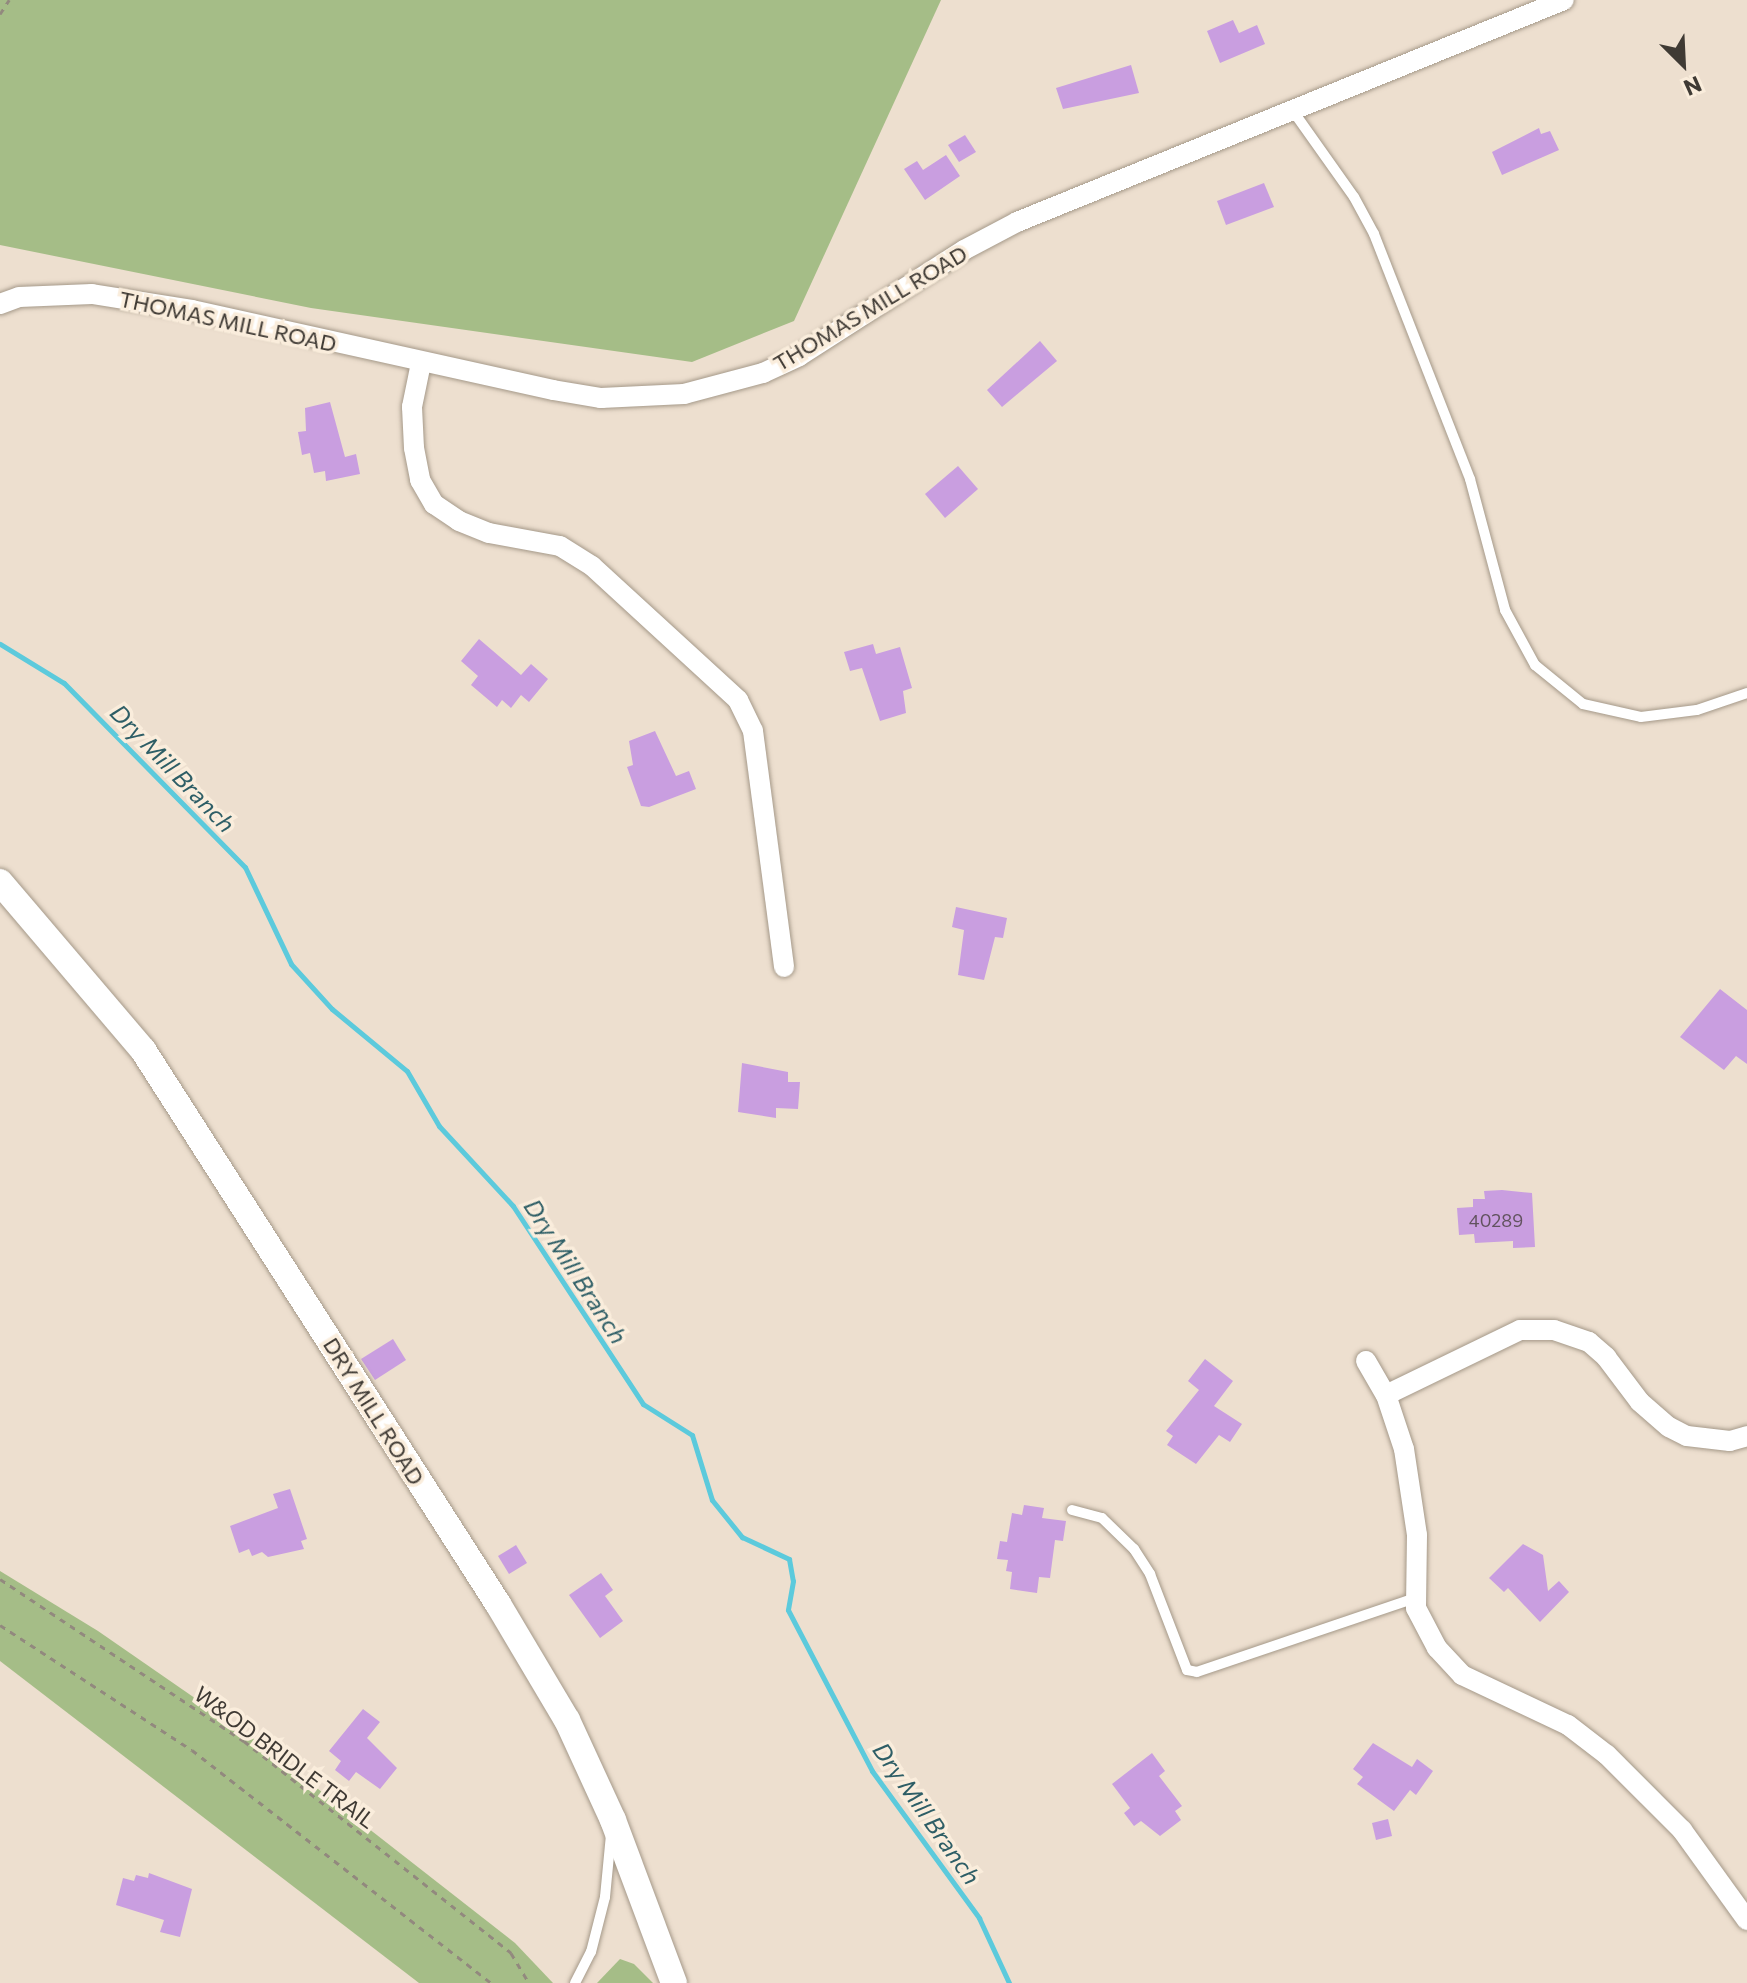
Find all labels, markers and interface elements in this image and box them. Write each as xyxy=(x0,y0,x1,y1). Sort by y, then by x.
north arrow xyxy=(1643,24,1723,104)
text: N xyxy=(1680,71,1706,102)
street label: THOMAS MILL ROAD xyxy=(768,240,972,376)
street label: THOMAS MILL ROAD xyxy=(117,285,339,357)
water label: Dry Mill Branch xyxy=(105,698,241,838)
water label: Dry Mill Branch xyxy=(518,1193,634,1349)
house number: 40289 xyxy=(1469,1209,1523,1231)
street label: DRY MILL ROAD xyxy=(318,1333,430,1489)
street label: W&OD BRIDLE TRAIL xyxy=(189,1680,381,1834)
water label: Dry Mill Branch xyxy=(867,1736,987,1890)

